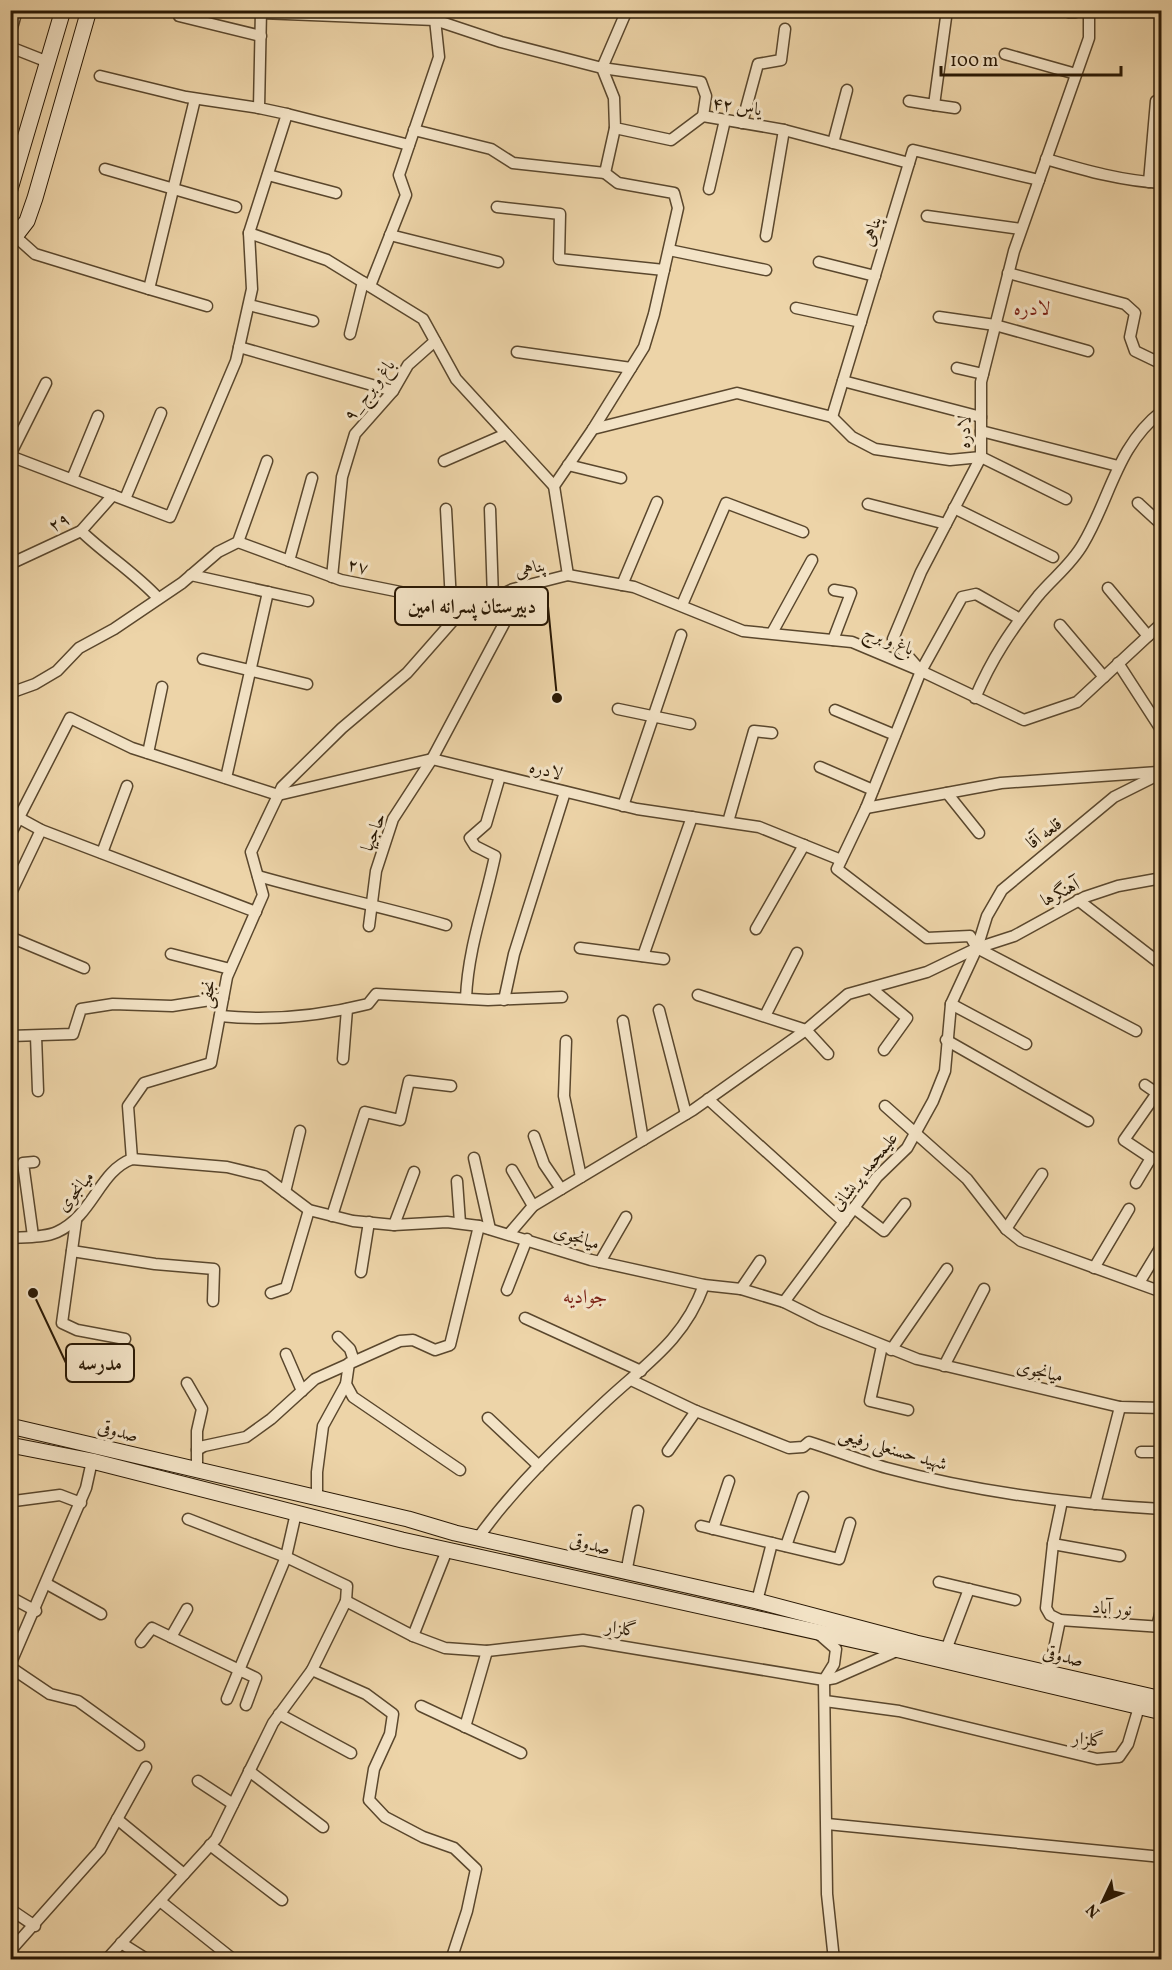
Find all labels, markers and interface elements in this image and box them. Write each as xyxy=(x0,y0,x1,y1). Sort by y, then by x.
scale bar xyxy=(941,39,1121,77)
text: 100 m xyxy=(950,49,999,74)
street label: یاس ۴۲ xyxy=(710,92,765,124)
street label: پناهی xyxy=(856,213,889,250)
district label: لادره xyxy=(1013,296,1051,324)
street label: ۹_باغ و برج xyxy=(338,354,404,429)
street label: لادره xyxy=(953,415,978,449)
street label: ۲۹ xyxy=(45,507,75,539)
street label: ۲۷ xyxy=(345,553,371,582)
street label: پناهی xyxy=(512,554,548,585)
callout: دبیرستان پسرانه امین xyxy=(395,587,548,625)
text: دبیرستان پسرانه امین xyxy=(408,594,536,622)
street label: باغ و برج xyxy=(859,620,917,665)
street label: لادره xyxy=(526,755,565,788)
street label: حاجیها xyxy=(356,810,393,855)
street label: قلعه آقا xyxy=(1022,812,1068,856)
street label: آهنگرها xyxy=(1037,872,1086,914)
street label: نجفی xyxy=(194,978,223,1010)
street label: علیمحمد پریشانی xyxy=(826,1127,905,1217)
street label: میانجوی xyxy=(51,1166,101,1218)
street label: میانجوی xyxy=(550,1219,603,1258)
district label: جوادیه xyxy=(563,1284,607,1312)
callout: مدرسه xyxy=(66,1344,134,1382)
text: مدرسه xyxy=(78,1351,122,1379)
street label: میانجوی xyxy=(1014,1355,1065,1390)
street label: صدوقی xyxy=(95,1415,141,1450)
street label: شهید حسنعلی رفیعی xyxy=(835,1423,950,1478)
street label: صدوقی xyxy=(567,1529,612,1562)
street label: نور آباد xyxy=(1091,1596,1133,1623)
street label: گلزار xyxy=(602,1615,638,1644)
street label: صدوقی xyxy=(1040,1641,1085,1674)
street label: گلزار xyxy=(1069,1726,1105,1755)
north arrow xyxy=(1073,1871,1133,1931)
text: N xyxy=(1081,1898,1106,1922)

